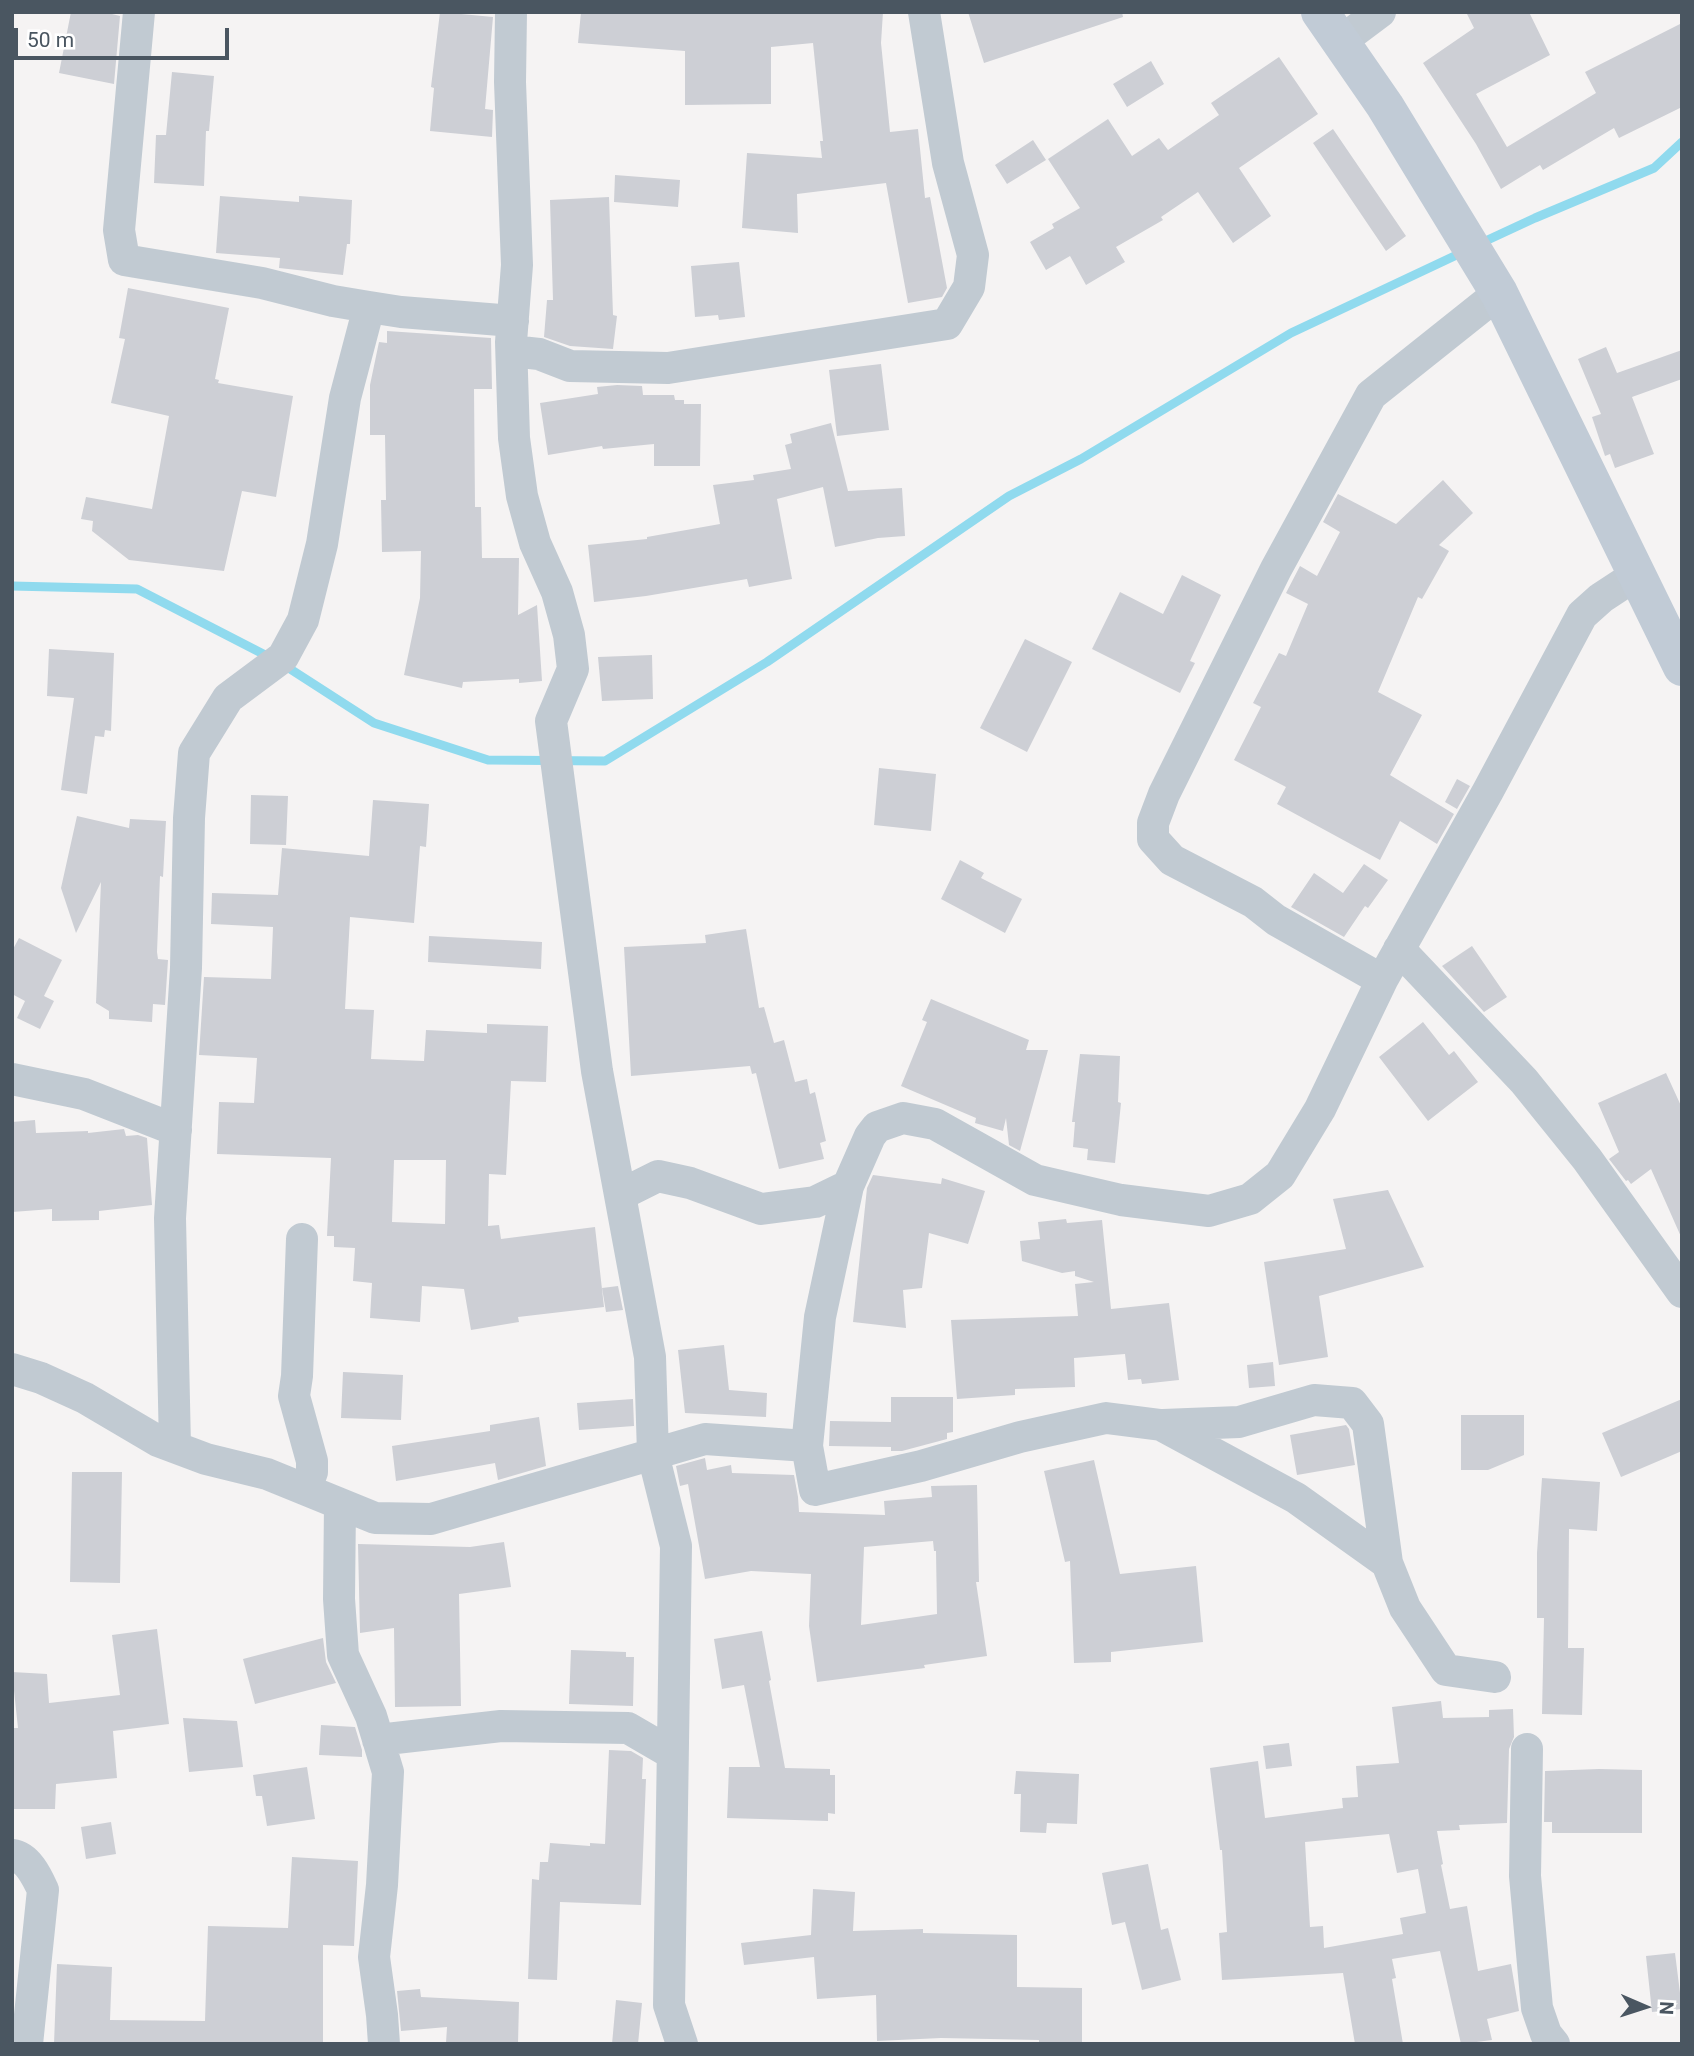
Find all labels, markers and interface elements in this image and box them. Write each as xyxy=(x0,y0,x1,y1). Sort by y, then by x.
scale bar xyxy=(18,14,233,58)
text: 50 m xyxy=(27,28,74,52)
north arrow xyxy=(1610,1972,1680,2042)
text: N xyxy=(1655,2001,1678,2015)

